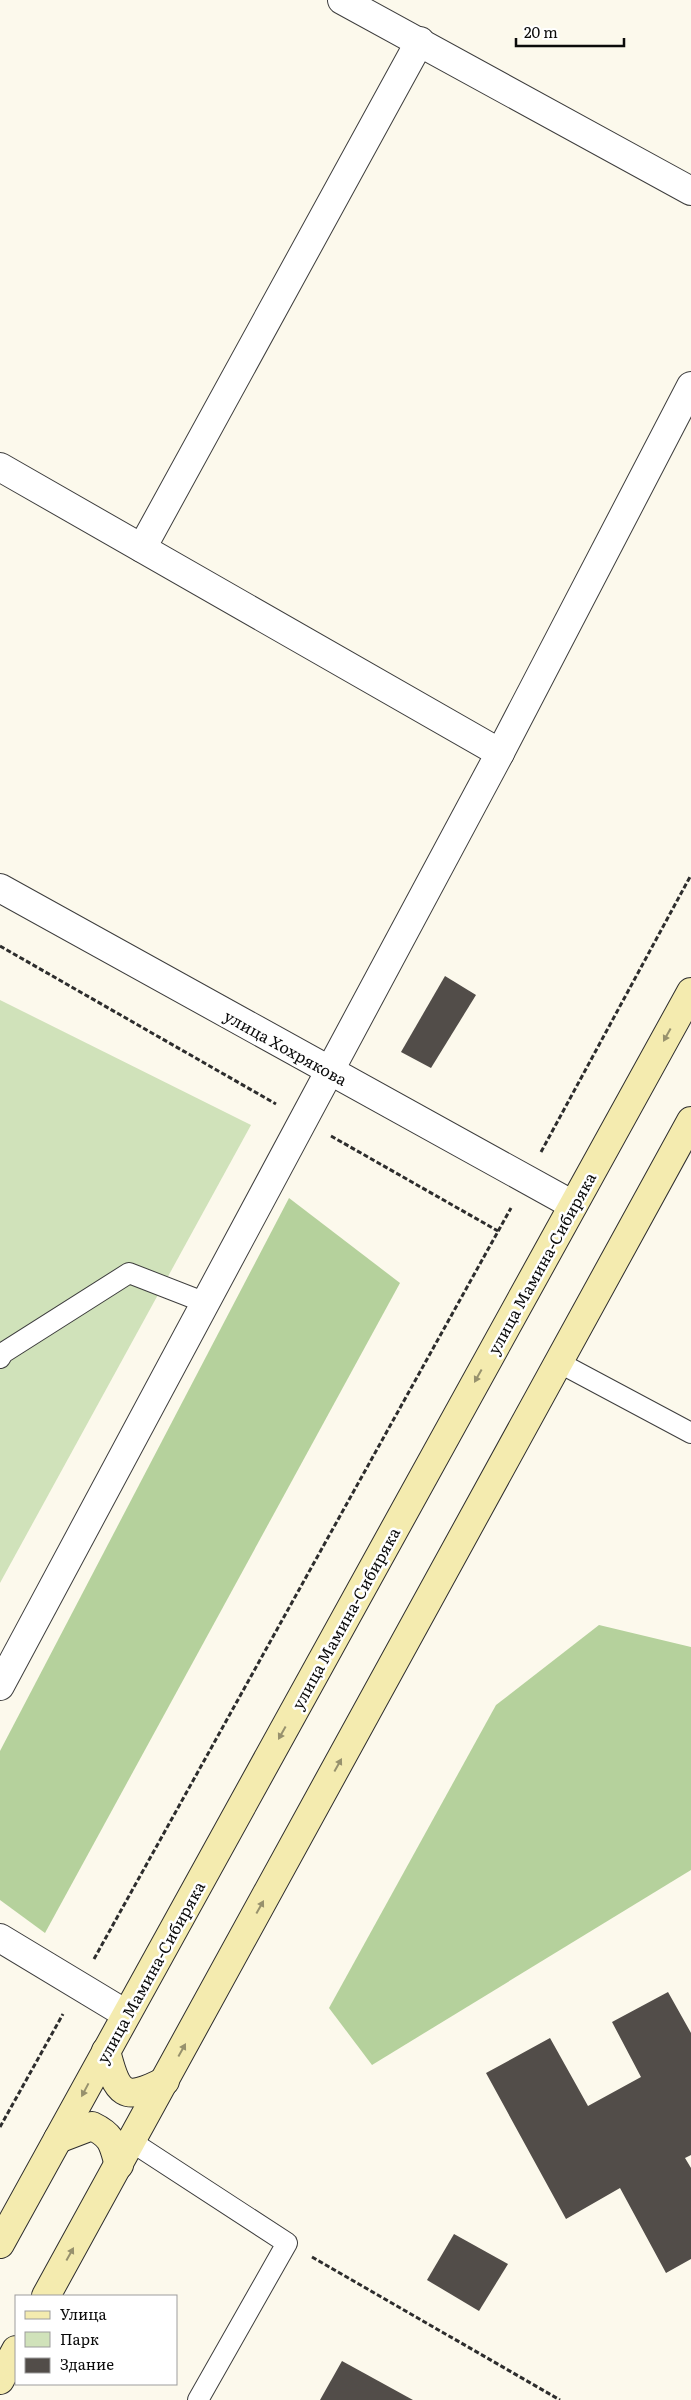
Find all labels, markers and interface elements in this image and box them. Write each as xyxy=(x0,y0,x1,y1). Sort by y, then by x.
scale bar xyxy=(516,15,624,47)
text: 20 m xyxy=(524,20,558,43)
street label: улица Хохрякова xyxy=(220,1003,352,1091)
one-way arrow xyxy=(663,1028,672,1041)
street label: улица Мамина-Сибиряка xyxy=(481,1167,601,1358)
one-way arrow xyxy=(474,1369,483,1382)
street label: улица Мамина-Сибиряка xyxy=(285,1522,405,1713)
one-way arrow xyxy=(278,1725,286,1740)
one-way arrow xyxy=(334,1758,342,1772)
street label: улица Мамина-Сибиряка xyxy=(90,1876,210,2067)
one-way arrow xyxy=(256,1900,264,1915)
one-way arrow xyxy=(178,2043,187,2057)
one-way arrow xyxy=(81,2082,89,2097)
one-way arrow xyxy=(66,2246,74,2261)
legend xyxy=(15,2295,178,2385)
text: Улица xyxy=(60,2302,108,2325)
text: Парк xyxy=(60,2327,99,2350)
text: Здание xyxy=(60,2352,114,2375)

